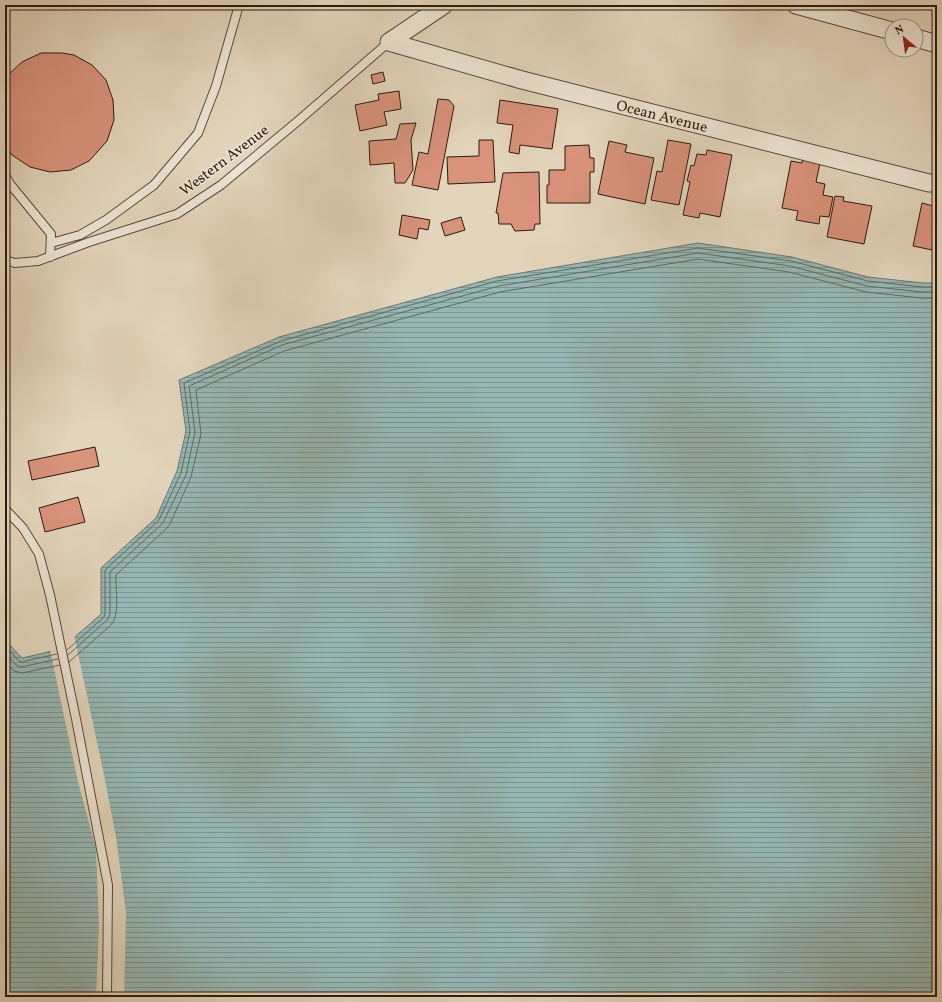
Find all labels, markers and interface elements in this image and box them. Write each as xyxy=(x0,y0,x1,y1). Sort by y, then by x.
north arrow xyxy=(884,18,924,58)
text: N xyxy=(893,22,907,39)
street label: Ocean Avenue xyxy=(614,96,709,139)
street label: Western Avenue xyxy=(176,121,274,202)

